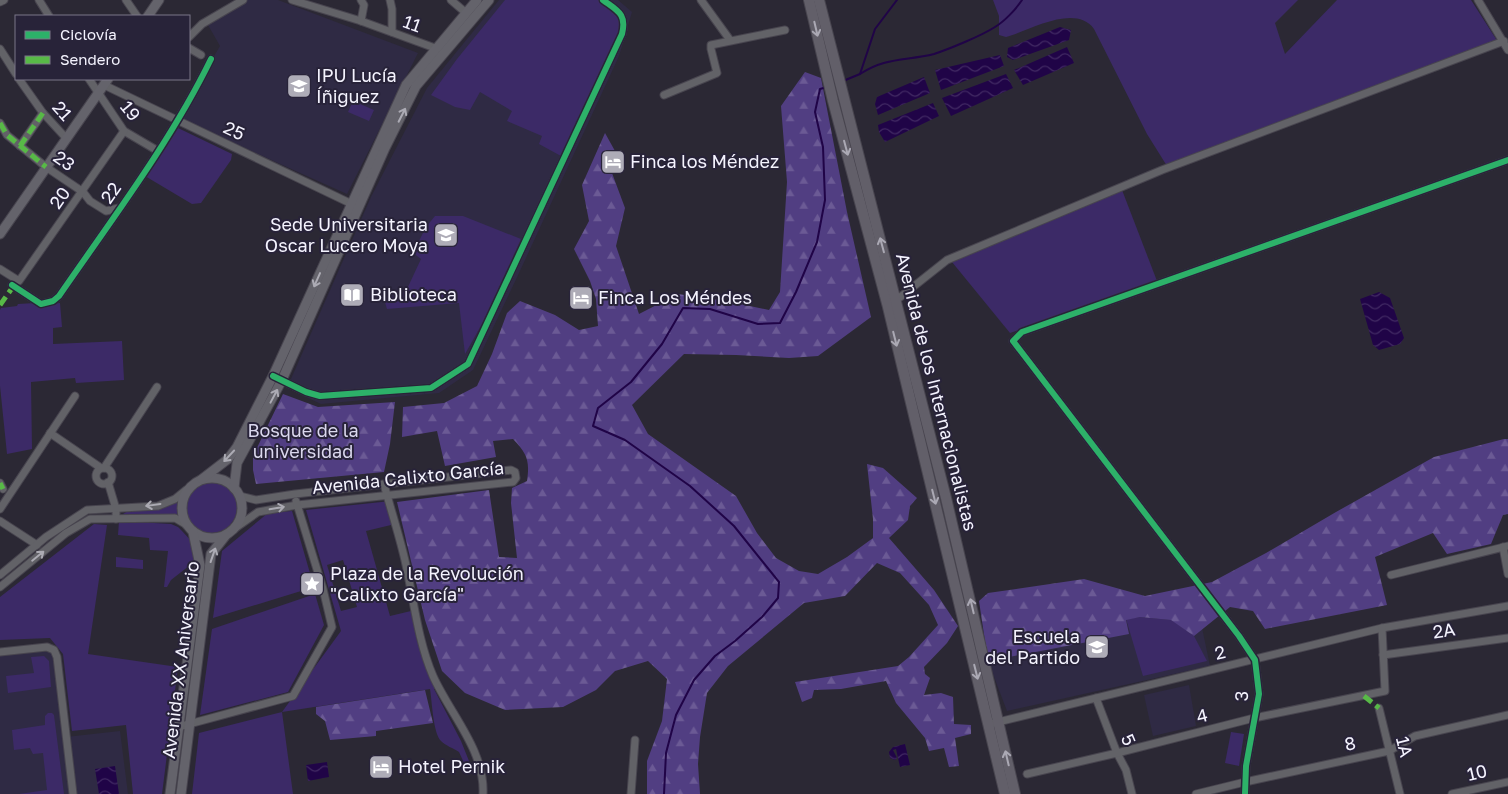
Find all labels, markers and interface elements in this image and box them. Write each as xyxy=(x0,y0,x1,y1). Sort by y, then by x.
street label: 11 xyxy=(400,10,425,36)
legend xyxy=(15,15,190,80)
one-way arrow xyxy=(812,20,821,36)
text: Ciclovía xyxy=(60,25,117,43)
text: Sendero xyxy=(60,50,120,68)
place label: IPU Lucía Íñiguez xyxy=(316,64,397,107)
school or university icon: IPU Lucía Íñiguez xyxy=(286,73,312,99)
street label: 21 xyxy=(48,96,78,125)
street label: 19 xyxy=(116,96,146,125)
one-way arrow xyxy=(397,108,407,123)
street label: 25 xyxy=(220,116,249,144)
one-way arrow xyxy=(841,140,851,156)
street label: 23 xyxy=(50,145,79,175)
hotel icon: Finca los Méndez xyxy=(600,149,626,175)
place label: Finca los Méndez xyxy=(630,150,779,172)
street label: 22 xyxy=(95,178,125,207)
street label: 20 xyxy=(44,182,74,213)
place label: Sede Universitaria Oscar Lucero Moya xyxy=(265,213,428,256)
school or university icon: Sede Universitaria Oscar Lucero Moya xyxy=(433,222,459,248)
one-way arrow xyxy=(876,237,886,253)
street label: Avenida de los Internacionalistas xyxy=(892,251,982,533)
one-way arrow xyxy=(312,272,321,287)
library icon: Biblioteca xyxy=(339,282,365,308)
place label: Biblioteca xyxy=(370,283,457,305)
hotel icon: Finca Los Méndes xyxy=(568,285,594,311)
place label: Finca Los Méndes xyxy=(598,286,752,308)
one-way arrow xyxy=(891,331,900,347)
one-way arrow xyxy=(269,389,279,404)
park label: Bosque de la universidad xyxy=(247,419,359,462)
one-way arrow xyxy=(224,450,235,463)
street label: Avenida Calixto García xyxy=(311,456,505,498)
one-way arrow xyxy=(930,489,939,505)
one-way arrow xyxy=(146,501,162,511)
one-way arrow xyxy=(268,503,284,513)
one-way arrow xyxy=(208,547,218,563)
one-way arrow xyxy=(31,551,44,562)
street label: Avenida XX Aniversario xyxy=(157,560,203,760)
place label: Plaza de la Revolución "Calixto García" xyxy=(330,562,524,605)
place icon: Plaza de la Revolución "Calixto García" xyxy=(299,571,325,597)
one-way arrow xyxy=(967,599,976,615)
street label: 2A xyxy=(1431,618,1457,642)
place label: Escuela del Partido xyxy=(985,625,1080,668)
school or university icon: Escuela del Partido xyxy=(1084,634,1110,660)
street label: 2 xyxy=(1212,640,1227,664)
one-way arrow xyxy=(972,663,981,679)
street label: 3 xyxy=(1230,690,1252,702)
street label: 4 xyxy=(1194,703,1210,727)
street label: 5 xyxy=(1117,731,1141,749)
street label: 8 xyxy=(1342,731,1357,755)
street label: 1A xyxy=(1392,734,1418,760)
one-way arrow xyxy=(1002,750,1011,766)
hotel icon: Hotel Pernik xyxy=(368,754,394,780)
place label: Hotel Pernik xyxy=(398,755,506,777)
street label: 10 xyxy=(1465,759,1489,785)

